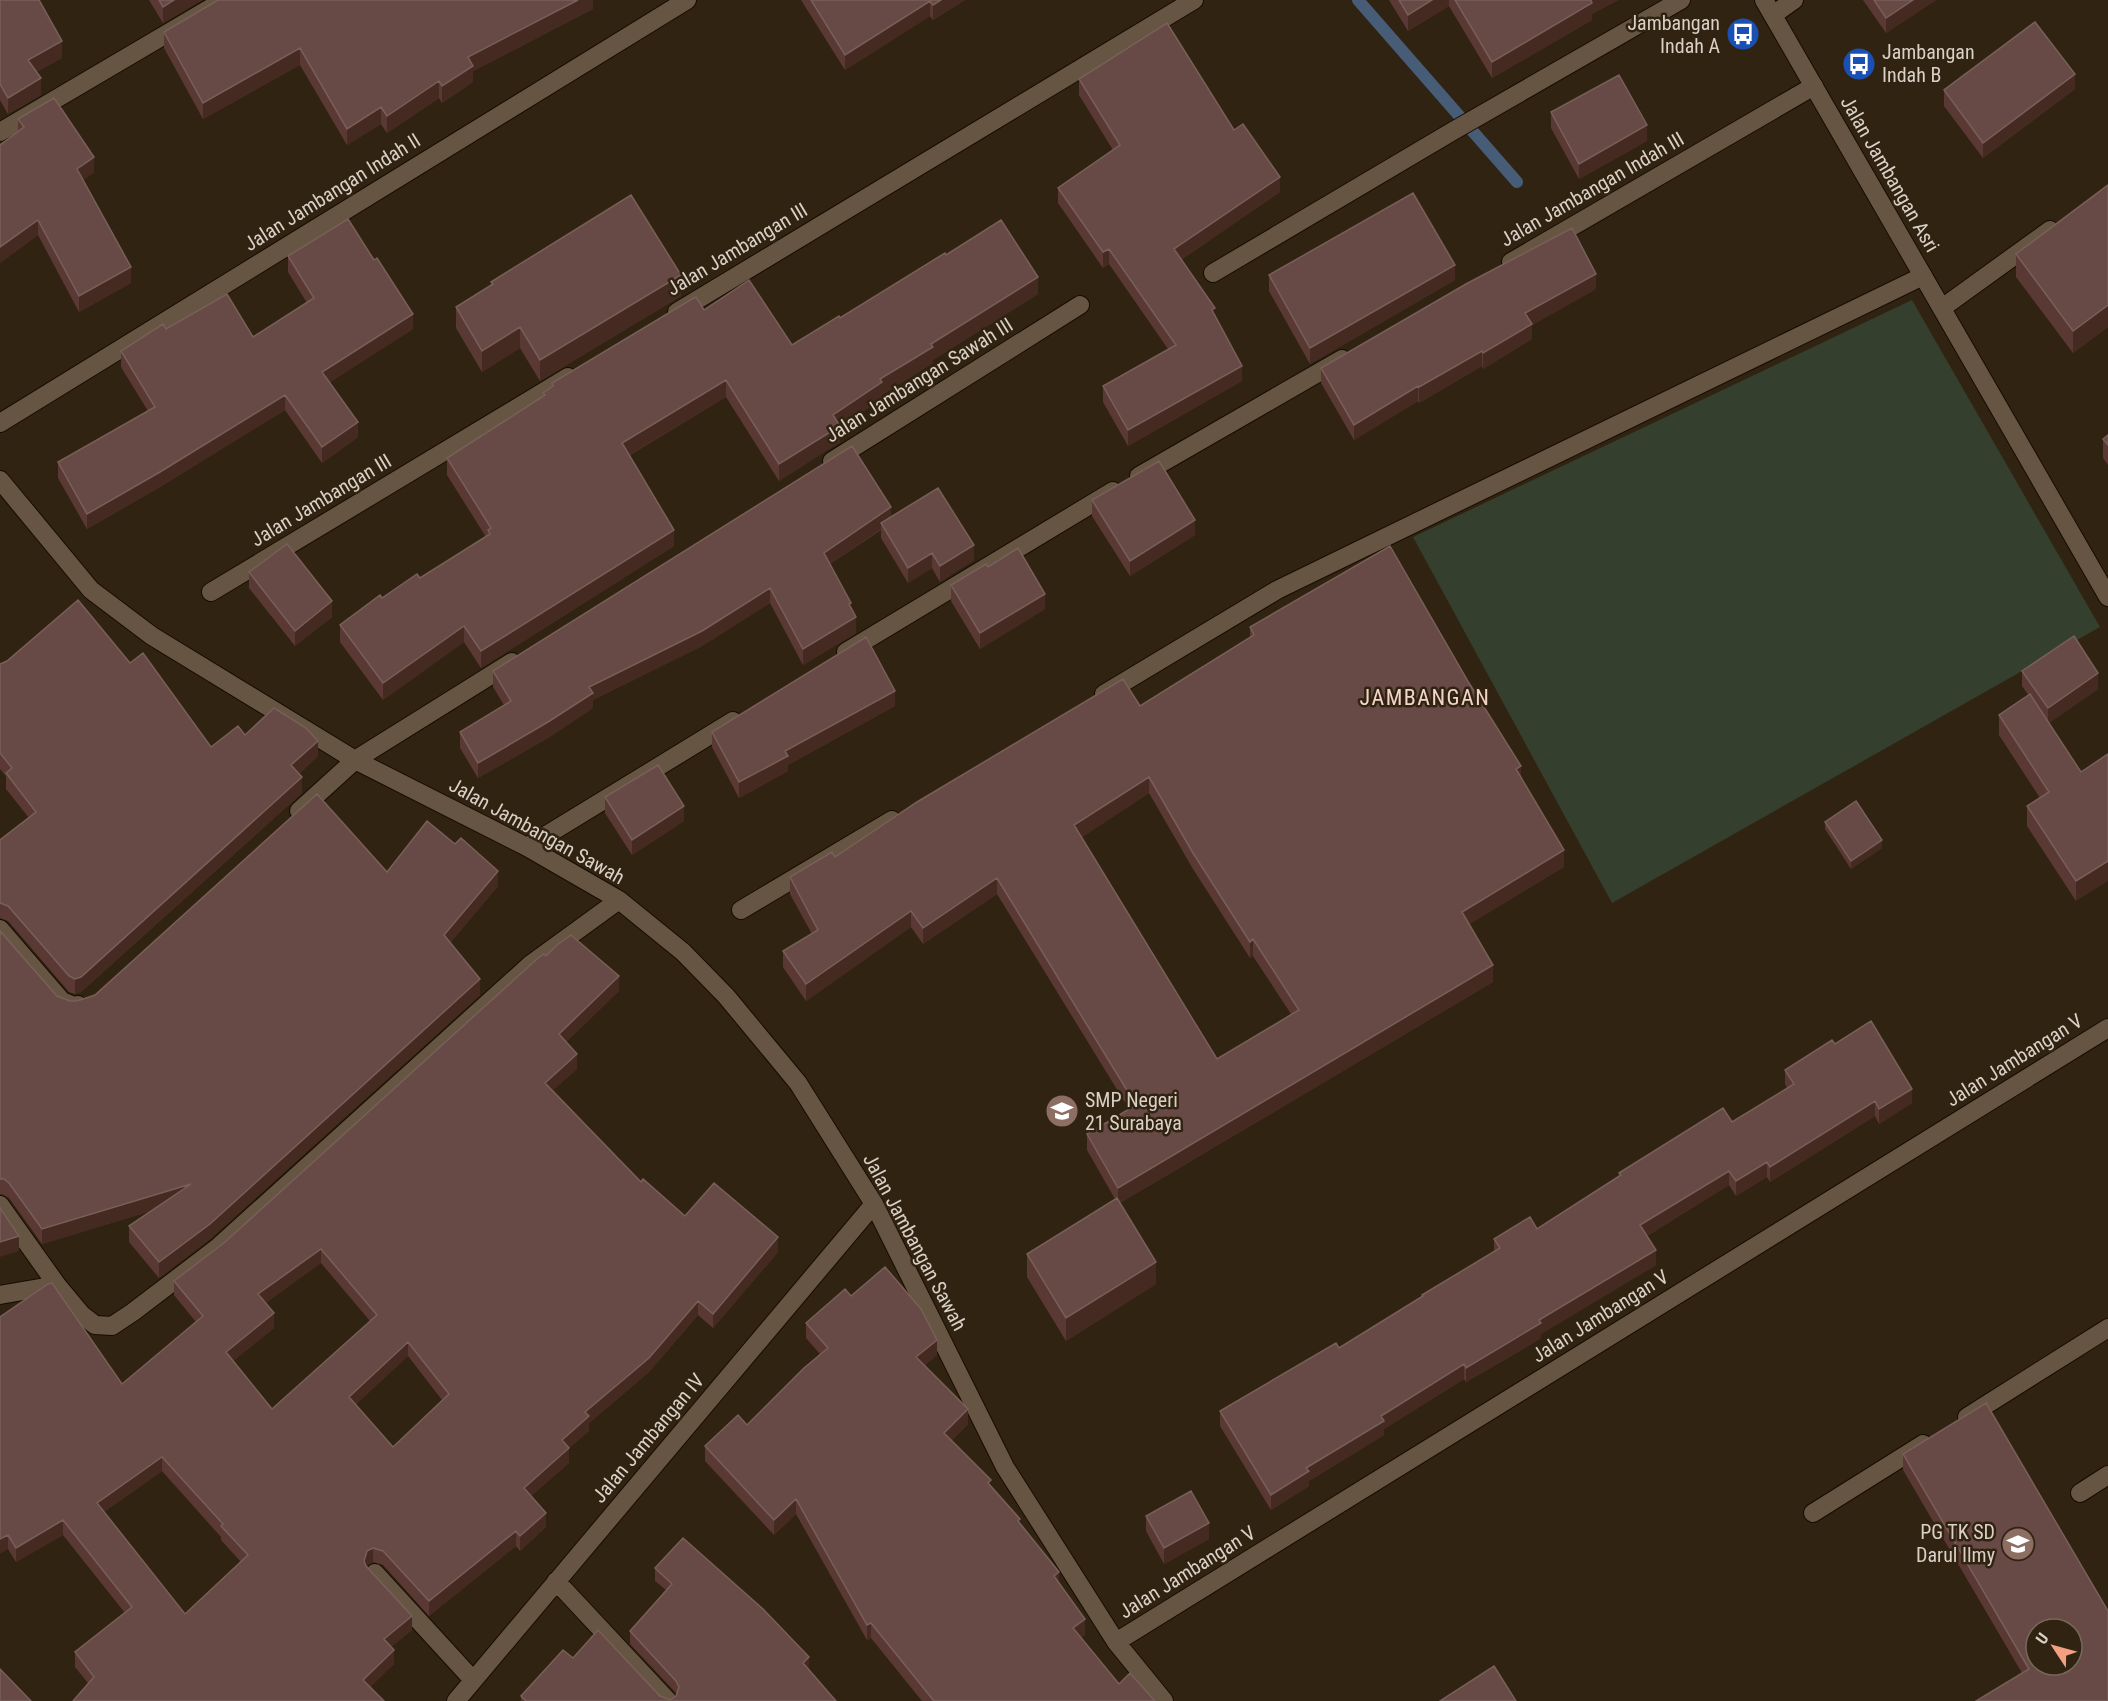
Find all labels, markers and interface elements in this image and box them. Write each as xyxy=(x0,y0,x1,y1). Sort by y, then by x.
place label: Jambangan Indah A xyxy=(1627,11,1720,58)
bus stop icon: Jambangan Indah A xyxy=(1725,16,1761,52)
place label: Jambangan Indah B xyxy=(1882,40,1975,87)
bus stop icon: Jambangan Indah B xyxy=(1841,46,1877,82)
street label: Jalan Jambangan Asri xyxy=(1836,92,1944,256)
street label: Jalan Jambangan Indah III xyxy=(1496,127,1688,251)
street label: Jalan Jambangan Indah II xyxy=(239,128,425,256)
street label: Jalan Jambangan III xyxy=(662,198,812,300)
street label: Jalan Jambangan Sawah III xyxy=(821,312,1017,448)
street label: Jalan Jambangan III xyxy=(246,449,396,551)
district label: JAMBANGAN xyxy=(1360,685,1490,710)
street label: Jalan Jambangan Sawah xyxy=(445,773,629,889)
street label: Jalan Jambangan V xyxy=(1941,1008,2087,1112)
place label: SMP Negeri 21 Surabaya xyxy=(1085,1088,1182,1135)
school or university icon: SMP Negeri 21 Surabaya xyxy=(1044,1093,1080,1129)
street label: Jalan Jambangan Sawah xyxy=(858,1149,972,1335)
street label: Jalan Jambangan V xyxy=(1527,1264,1673,1368)
street label: Jalan Jambangan IV xyxy=(587,1369,709,1507)
street label: Jalan Jambangan V xyxy=(1114,1520,1260,1624)
place label: PG TK SD Darul Ilmy xyxy=(1916,1520,1995,1567)
school or university icon: PG TK SD Darul Ilmy xyxy=(2000,1526,2036,1562)
north arrow xyxy=(2024,1617,2084,1677)
text: U xyxy=(2032,1629,2053,1648)

